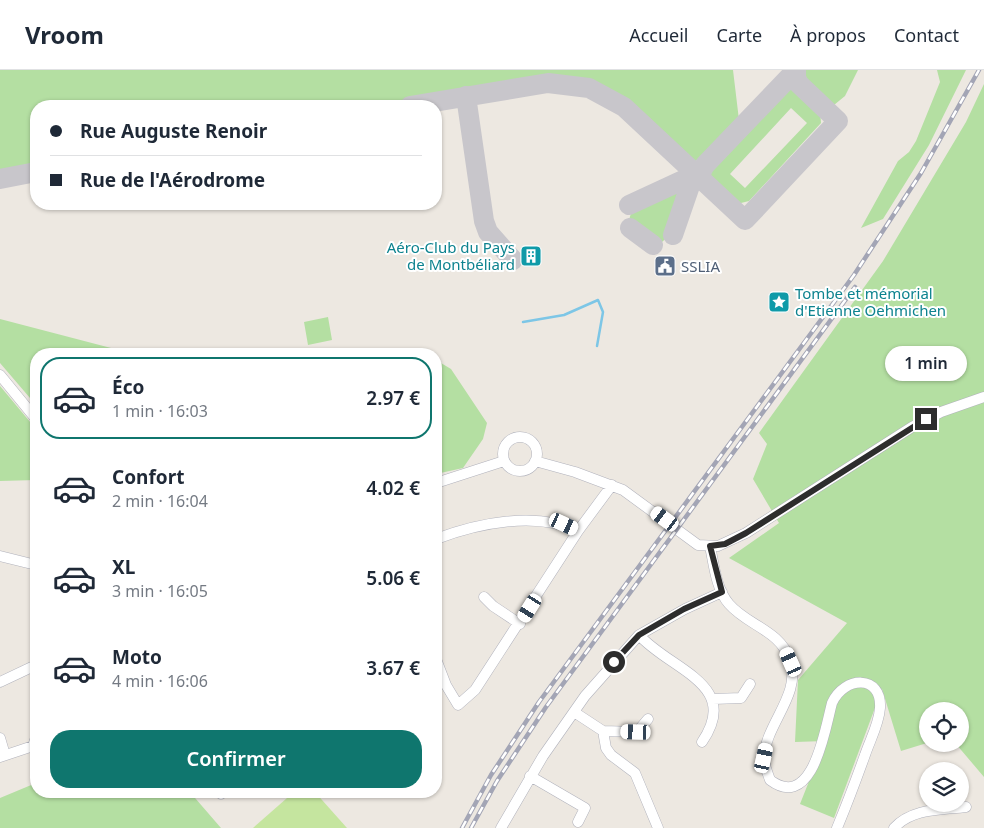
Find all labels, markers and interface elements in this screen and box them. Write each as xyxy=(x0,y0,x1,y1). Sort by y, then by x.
text: Vroom xyxy=(25,18,104,51)
text: Accueil xyxy=(629,23,689,47)
text: Carte xyxy=(717,23,762,47)
text: À propos xyxy=(790,23,866,47)
text: Contact xyxy=(894,23,959,47)
text: Rue Auguste Renoir xyxy=(80,118,267,144)
text: Rue de l'Aérodrome xyxy=(80,167,265,193)
place label: Aéro-Club du Pays de Montbéliard xyxy=(387,237,515,274)
building icon: Aéro-Club du Pays de Montbéliard xyxy=(519,244,543,268)
public building icon: SSLIA xyxy=(653,254,677,278)
place label: SSLIA xyxy=(681,256,720,276)
place label: Tombe et mémorial d'Etienne Oehmichen xyxy=(795,283,946,320)
place icon: Tombe et mémorial d'Etienne Oehmichen xyxy=(767,290,791,314)
callout: 1 min xyxy=(885,346,967,382)
text: 1 min xyxy=(904,352,948,374)
text: Éco xyxy=(112,374,144,400)
icon: car xyxy=(52,376,97,421)
text: 2.97 € xyxy=(366,385,420,411)
text: 1 min · 16:03 xyxy=(112,400,208,422)
route end xyxy=(915,408,937,430)
text: Confort xyxy=(112,464,184,490)
icon: car xyxy=(52,466,97,511)
text: 4.02 € xyxy=(366,475,420,501)
text: 2 min · 16:04 xyxy=(112,490,208,512)
car xyxy=(648,504,681,534)
car xyxy=(547,511,580,537)
text: XL xyxy=(112,554,135,580)
icon: car xyxy=(52,556,97,601)
text: 5.06 € xyxy=(366,565,420,591)
text: 3 min · 16:05 xyxy=(112,580,208,602)
car xyxy=(515,591,544,625)
text: Moto xyxy=(112,644,162,670)
car xyxy=(778,645,803,679)
icon: car xyxy=(52,646,97,691)
route start xyxy=(603,651,625,673)
text: 3.67 € xyxy=(366,655,420,681)
text: 4 min · 16:06 xyxy=(112,670,208,692)
map controls xyxy=(919,702,969,812)
button: locate xyxy=(919,702,969,752)
car xyxy=(620,724,651,740)
button: Confirmer xyxy=(50,730,422,788)
car xyxy=(753,742,774,774)
button: layers xyxy=(919,762,969,812)

